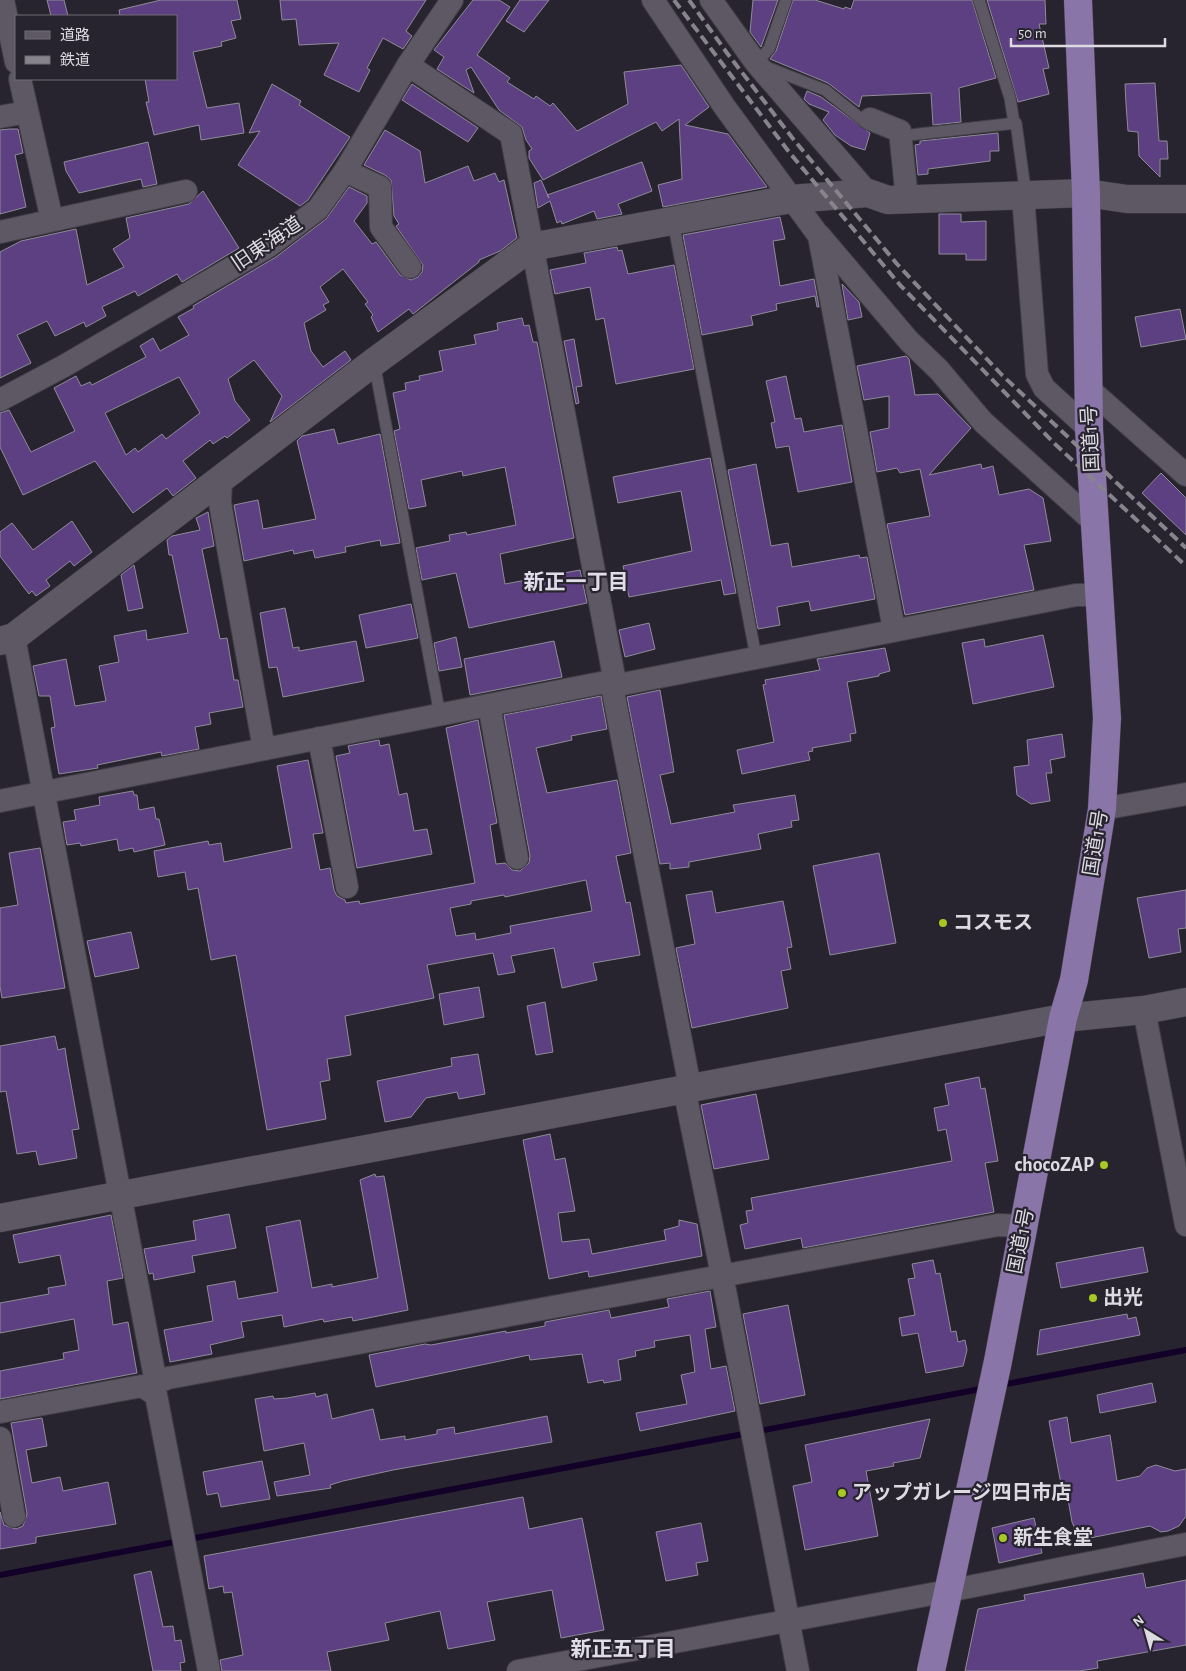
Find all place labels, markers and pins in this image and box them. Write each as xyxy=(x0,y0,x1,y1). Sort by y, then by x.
place label: コスモス xyxy=(953,913,1033,933)
marker: コスモス xyxy=(937,917,949,929)
place label: chocoZAP xyxy=(1014,1155,1094,1175)
marker: chocoZAP xyxy=(1098,1159,1110,1171)
place label: 出光 xyxy=(1103,1287,1143,1308)
marker: 出光 xyxy=(1087,1292,1099,1304)
place label: アップガレージ四日市店 xyxy=(852,1481,1072,1503)
marker: アップガレージ四日市店 xyxy=(836,1487,848,1499)
place label: 新生食堂 xyxy=(1013,1527,1093,1548)
marker: 新生食堂 xyxy=(997,1532,1009,1544)

